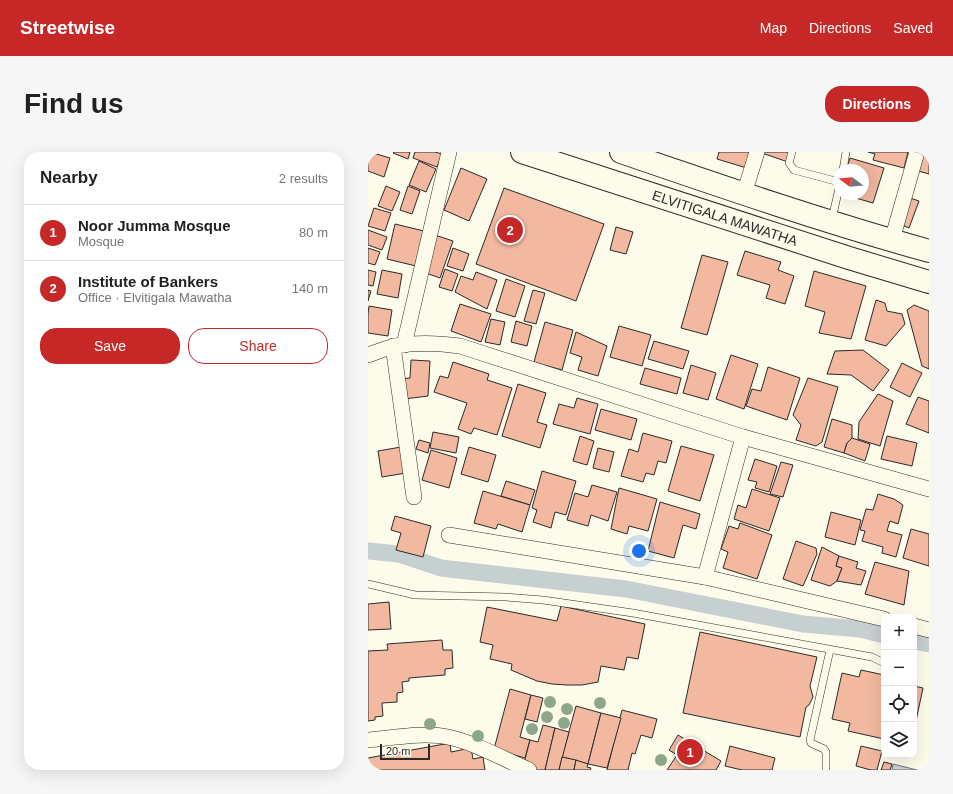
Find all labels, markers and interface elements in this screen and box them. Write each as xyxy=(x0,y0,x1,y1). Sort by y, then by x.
text: Streetwise xyxy=(20,17,115,38)
text: Map xyxy=(760,20,787,36)
text: Directions xyxy=(809,20,871,36)
text: Saved xyxy=(893,20,933,36)
button: Directions xyxy=(825,86,929,122)
text: Find us xyxy=(24,88,124,119)
north arrow xyxy=(833,164,869,200)
text: Nearby xyxy=(40,168,98,187)
text: 2 results xyxy=(279,171,328,186)
street label: ELVITIGALA MAWATHA xyxy=(650,187,800,249)
pin: 2 xyxy=(497,215,523,245)
text: Noor Jumma Mosque xyxy=(78,217,231,234)
text: 1 xyxy=(49,225,57,240)
text: 80 m xyxy=(299,225,328,240)
text: Mosque xyxy=(78,234,124,249)
text: Institute of Bankers xyxy=(78,273,218,290)
text: 2 xyxy=(49,281,57,296)
text: 140 m xyxy=(292,281,328,296)
text: Office · Elvitigala Mawatha xyxy=(78,290,232,305)
button: Save xyxy=(40,328,180,364)
button: Share xyxy=(188,328,328,364)
your location xyxy=(629,541,649,561)
map controls xyxy=(881,614,917,758)
button: + xyxy=(881,614,917,650)
button: − xyxy=(881,650,917,686)
button: locate xyxy=(881,686,917,722)
button: layers xyxy=(881,722,917,758)
pin: 1 xyxy=(677,737,703,767)
scale bar xyxy=(380,742,430,761)
text: 20 m xyxy=(386,745,410,757)

